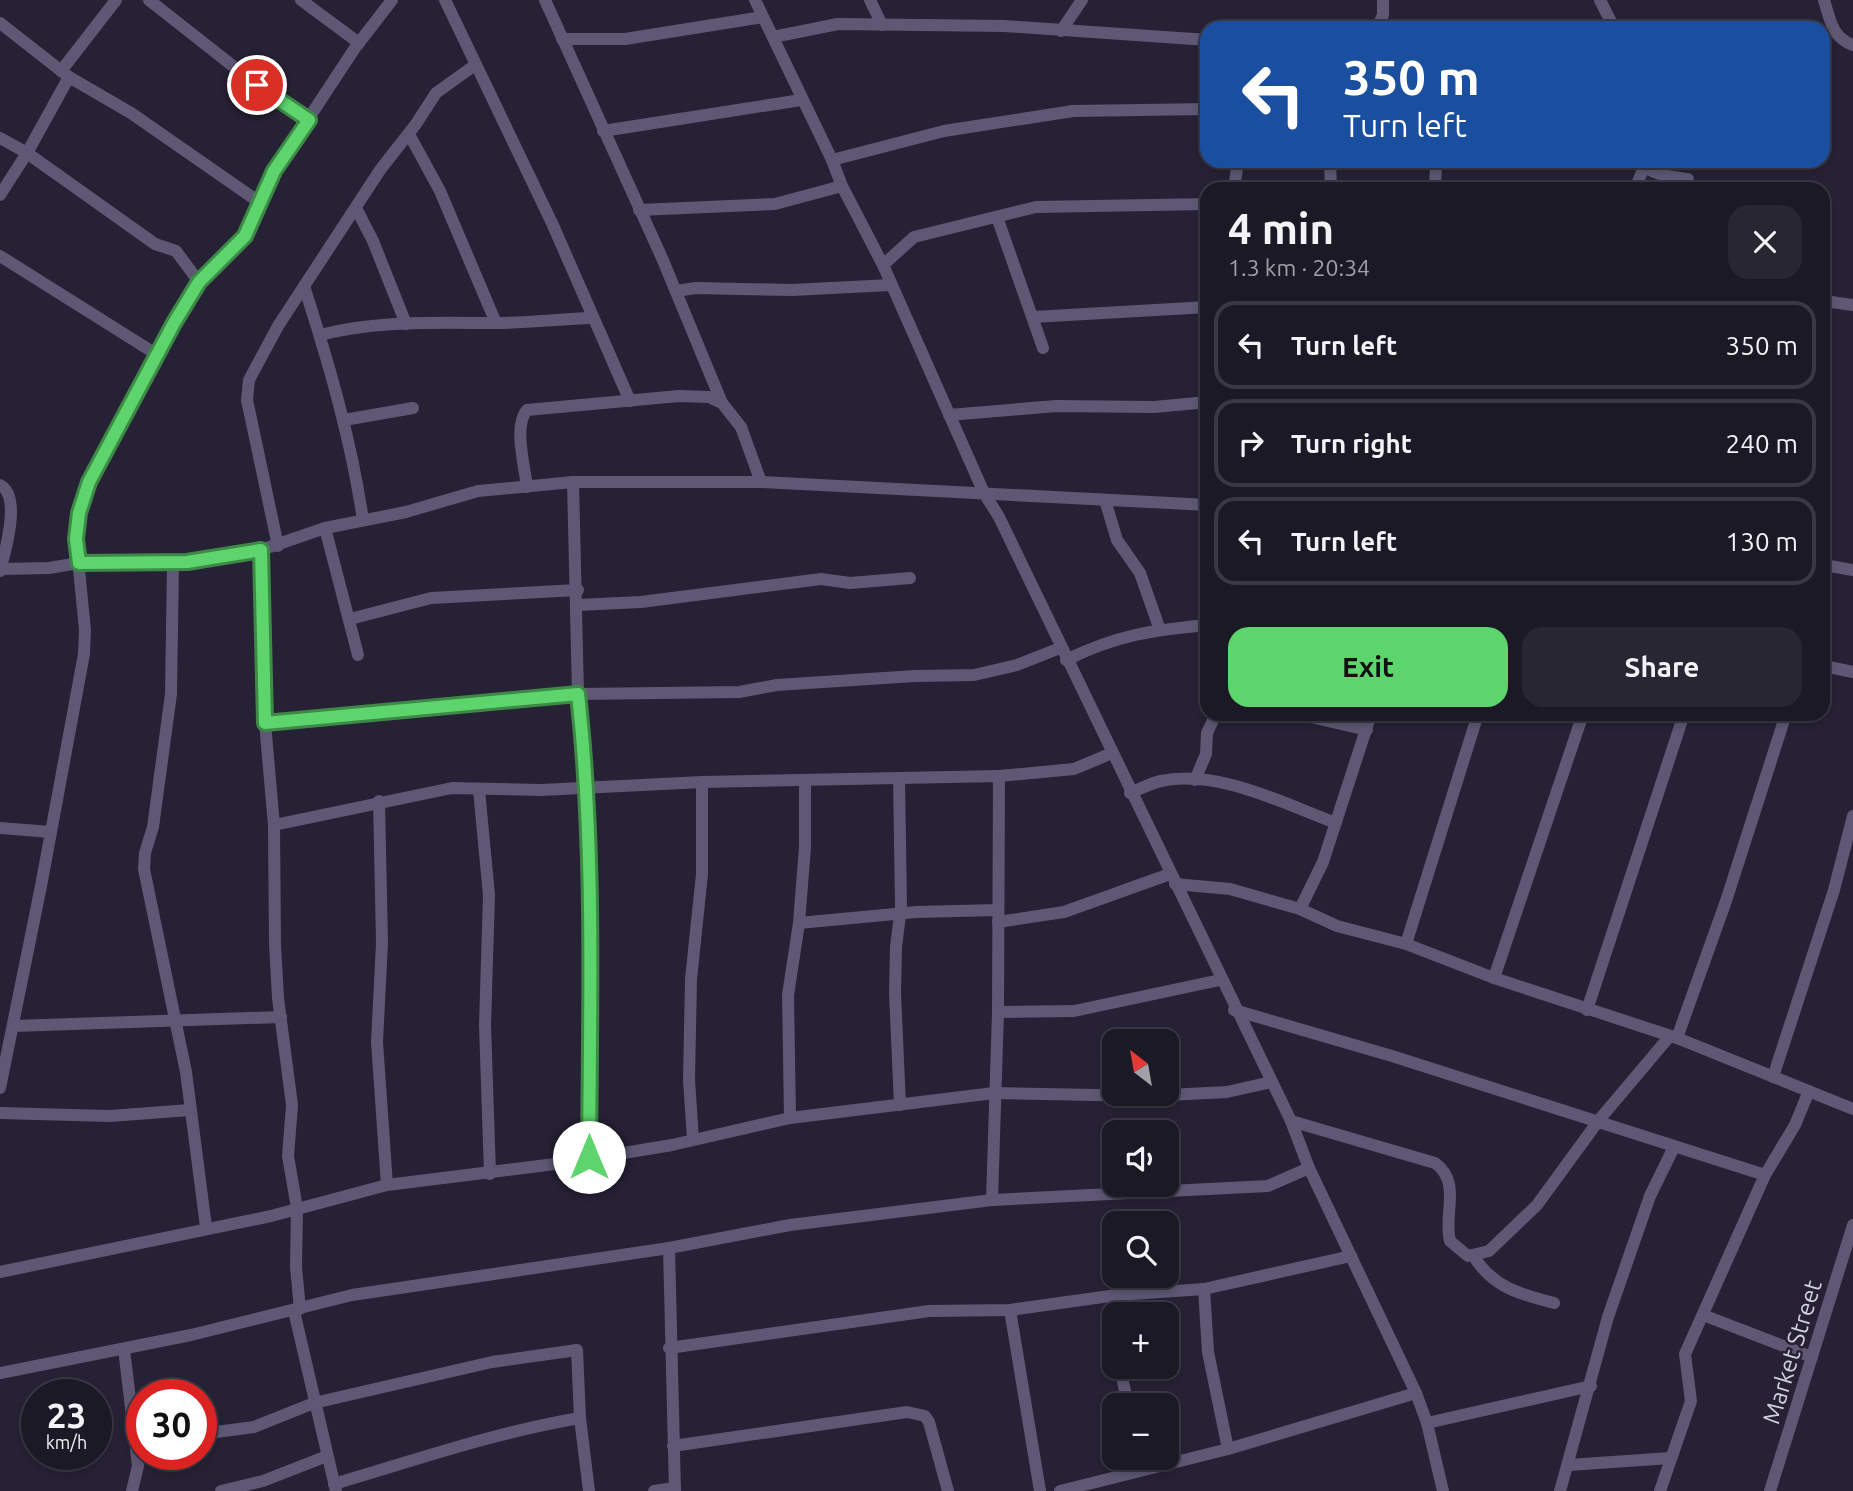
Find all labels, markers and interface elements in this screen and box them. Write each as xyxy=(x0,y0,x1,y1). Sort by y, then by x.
icon: left xyxy=(1228,49,1319,140)
text: 350 m xyxy=(1343,49,1480,104)
pin xyxy=(227,55,287,115)
icon: arrive xyxy=(238,66,276,104)
text: Turn left xyxy=(1343,107,1467,143)
text: 4 min xyxy=(1228,205,1334,252)
button: close xyxy=(1728,205,1802,279)
text: 1.3 km · 20:34 xyxy=(1228,255,1370,280)
icon: left xyxy=(1232,326,1270,364)
text: Turn left xyxy=(1291,331,1397,360)
text: 350 m xyxy=(1726,331,1798,360)
icon: right xyxy=(1232,424,1270,462)
text: Turn right xyxy=(1291,429,1412,458)
text: 240 m xyxy=(1726,429,1798,458)
icon: left xyxy=(1232,522,1270,560)
text: Turn left xyxy=(1291,527,1397,556)
text: 130 m xyxy=(1726,527,1798,556)
button: Exit xyxy=(1228,627,1508,707)
button: Share xyxy=(1522,627,1802,707)
north arrow xyxy=(1102,1029,1180,1106)
map controls xyxy=(1102,1029,1179,1470)
position arrow xyxy=(552,1120,626,1194)
button: sound xyxy=(1102,1120,1179,1197)
button: search xyxy=(1102,1211,1179,1288)
street label: Market Street xyxy=(1757,1276,1827,1427)
button: + xyxy=(1102,1302,1179,1379)
speed limit sign: 30 xyxy=(126,1379,217,1470)
button: − xyxy=(1102,1393,1179,1470)
text: 23 xyxy=(47,1395,86,1435)
text: km/h xyxy=(46,1432,87,1452)

